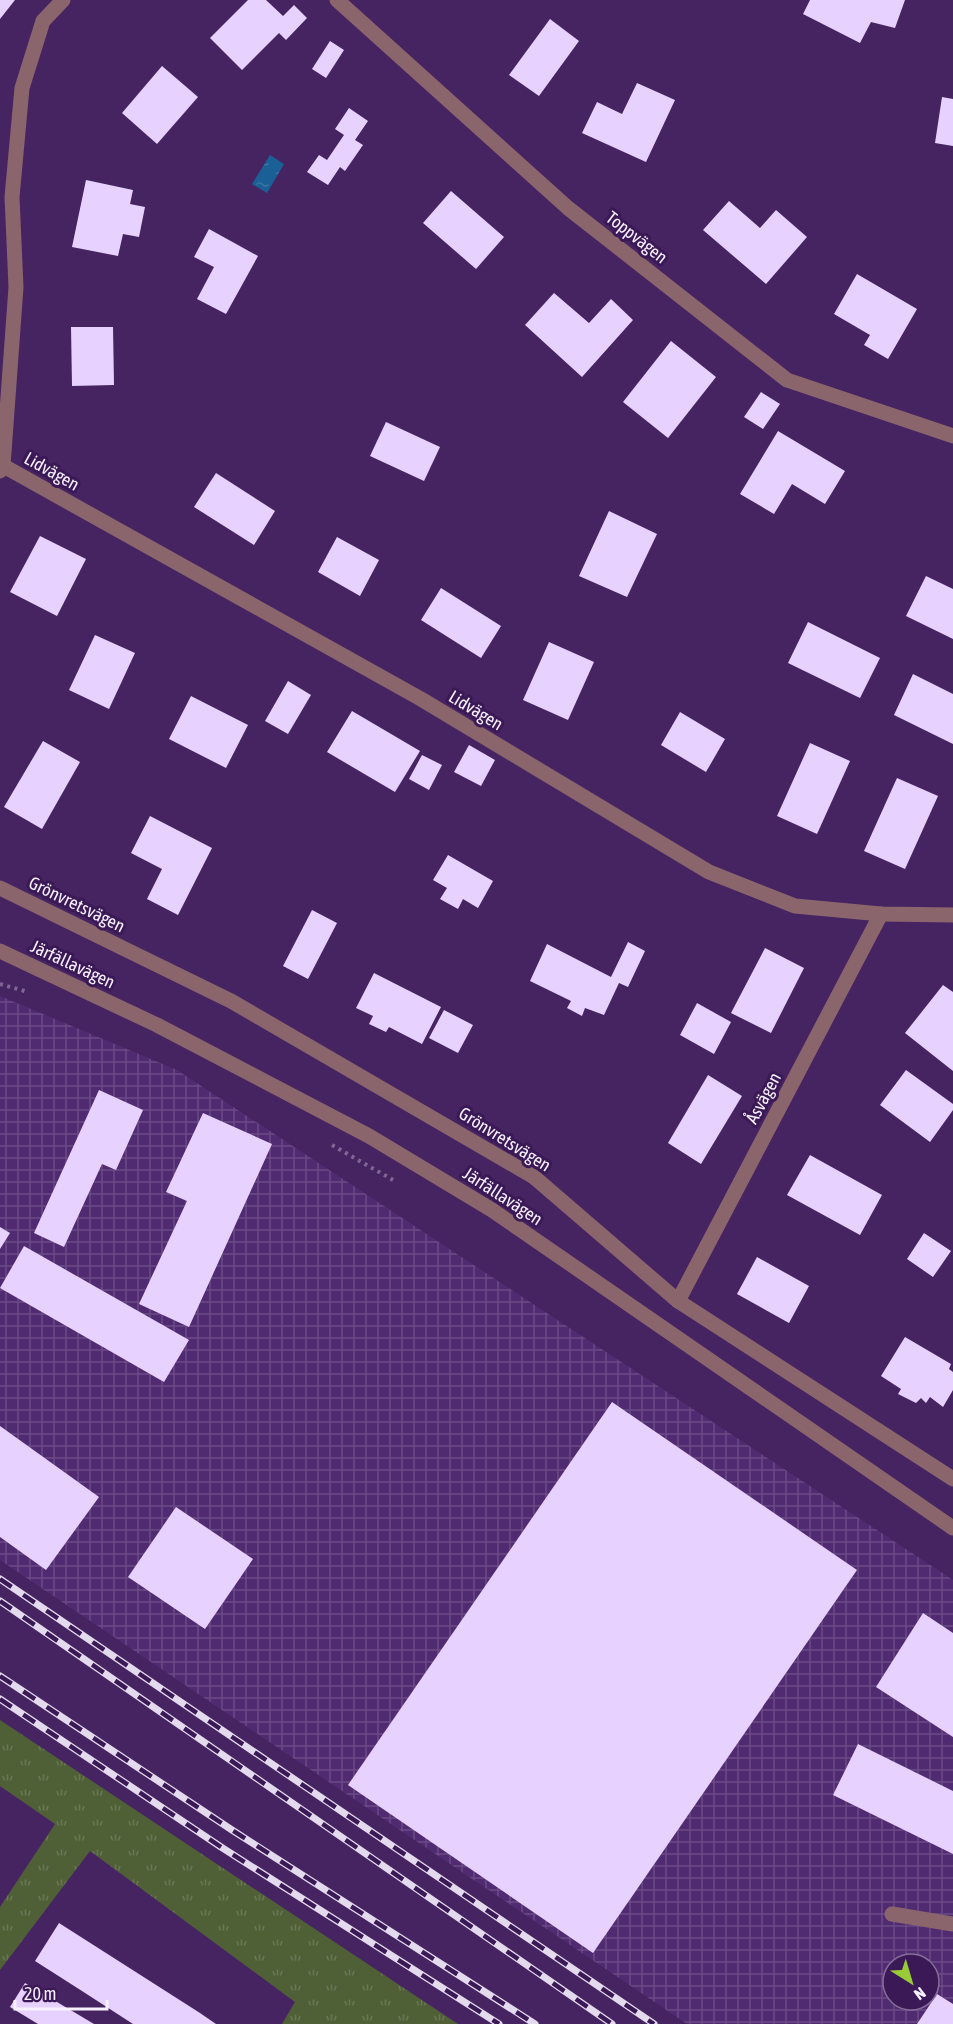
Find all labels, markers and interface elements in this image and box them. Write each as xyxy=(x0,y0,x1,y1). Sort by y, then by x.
street label: Toppvägen xyxy=(602,207,672,267)
street label: Lidvägen xyxy=(21,447,83,495)
street label: Lidvägen xyxy=(445,686,507,734)
street label: Grönvretsvägen xyxy=(25,872,129,936)
street label: Järfällavägen xyxy=(28,935,118,993)
street label: Åsvägen xyxy=(741,1069,785,1127)
street label: Grönvretsvägen xyxy=(455,1102,555,1176)
street label: Järfällavägen xyxy=(459,1163,547,1229)
north arrow xyxy=(881,1952,941,2012)
scale bar xyxy=(15,1973,106,2011)
text: 20 m xyxy=(24,1983,56,2004)
text: N xyxy=(911,1984,929,2004)

